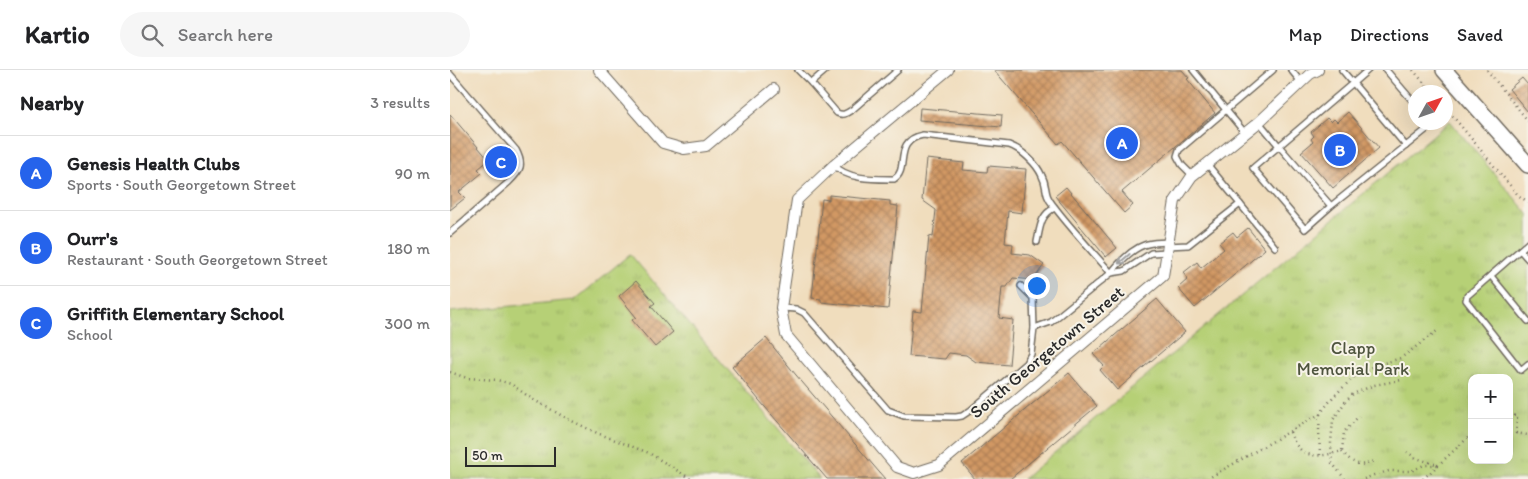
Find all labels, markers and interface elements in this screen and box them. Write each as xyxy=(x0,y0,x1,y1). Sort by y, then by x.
search box xyxy=(120,12,470,57)
text: Kartio xyxy=(25,20,90,49)
icon: search xyxy=(138,21,166,49)
text: Search here xyxy=(178,23,273,46)
text: Map xyxy=(1289,24,1322,46)
text: Directions xyxy=(1350,24,1429,46)
text: Saved xyxy=(1457,24,1503,46)
north arrow xyxy=(1408,85,1453,130)
text: Nearby xyxy=(20,90,84,115)
text: 3 results xyxy=(370,93,430,112)
pin: A xyxy=(1106,124,1138,162)
pin: B xyxy=(1324,131,1356,169)
pin: C xyxy=(485,143,517,181)
text: Genesis Health Clubs xyxy=(67,152,240,175)
text: A xyxy=(31,164,41,183)
text: 90 m xyxy=(395,164,430,183)
text: Sports · South Georgetown Street xyxy=(67,175,296,194)
text: Ourr's xyxy=(67,227,118,250)
text: B xyxy=(31,239,41,258)
text: 180 m xyxy=(387,239,430,258)
text: Restaurant · South Georgetown Street xyxy=(67,250,328,269)
one-way arrow xyxy=(1118,253,1131,265)
your location xyxy=(1024,273,1050,299)
street label: South Georgetown Street xyxy=(965,281,1129,423)
text: Griffith Elementary School xyxy=(67,302,284,325)
text: C xyxy=(31,314,41,333)
text: 300 m xyxy=(385,314,430,333)
text: School xyxy=(67,325,113,344)
park label: Clapp Memorial Park xyxy=(1297,337,1409,380)
map controls xyxy=(1468,374,1513,464)
button: + xyxy=(1468,374,1513,419)
button: − xyxy=(1468,419,1513,464)
scale bar xyxy=(465,444,556,467)
text: 50 m xyxy=(472,447,503,464)

